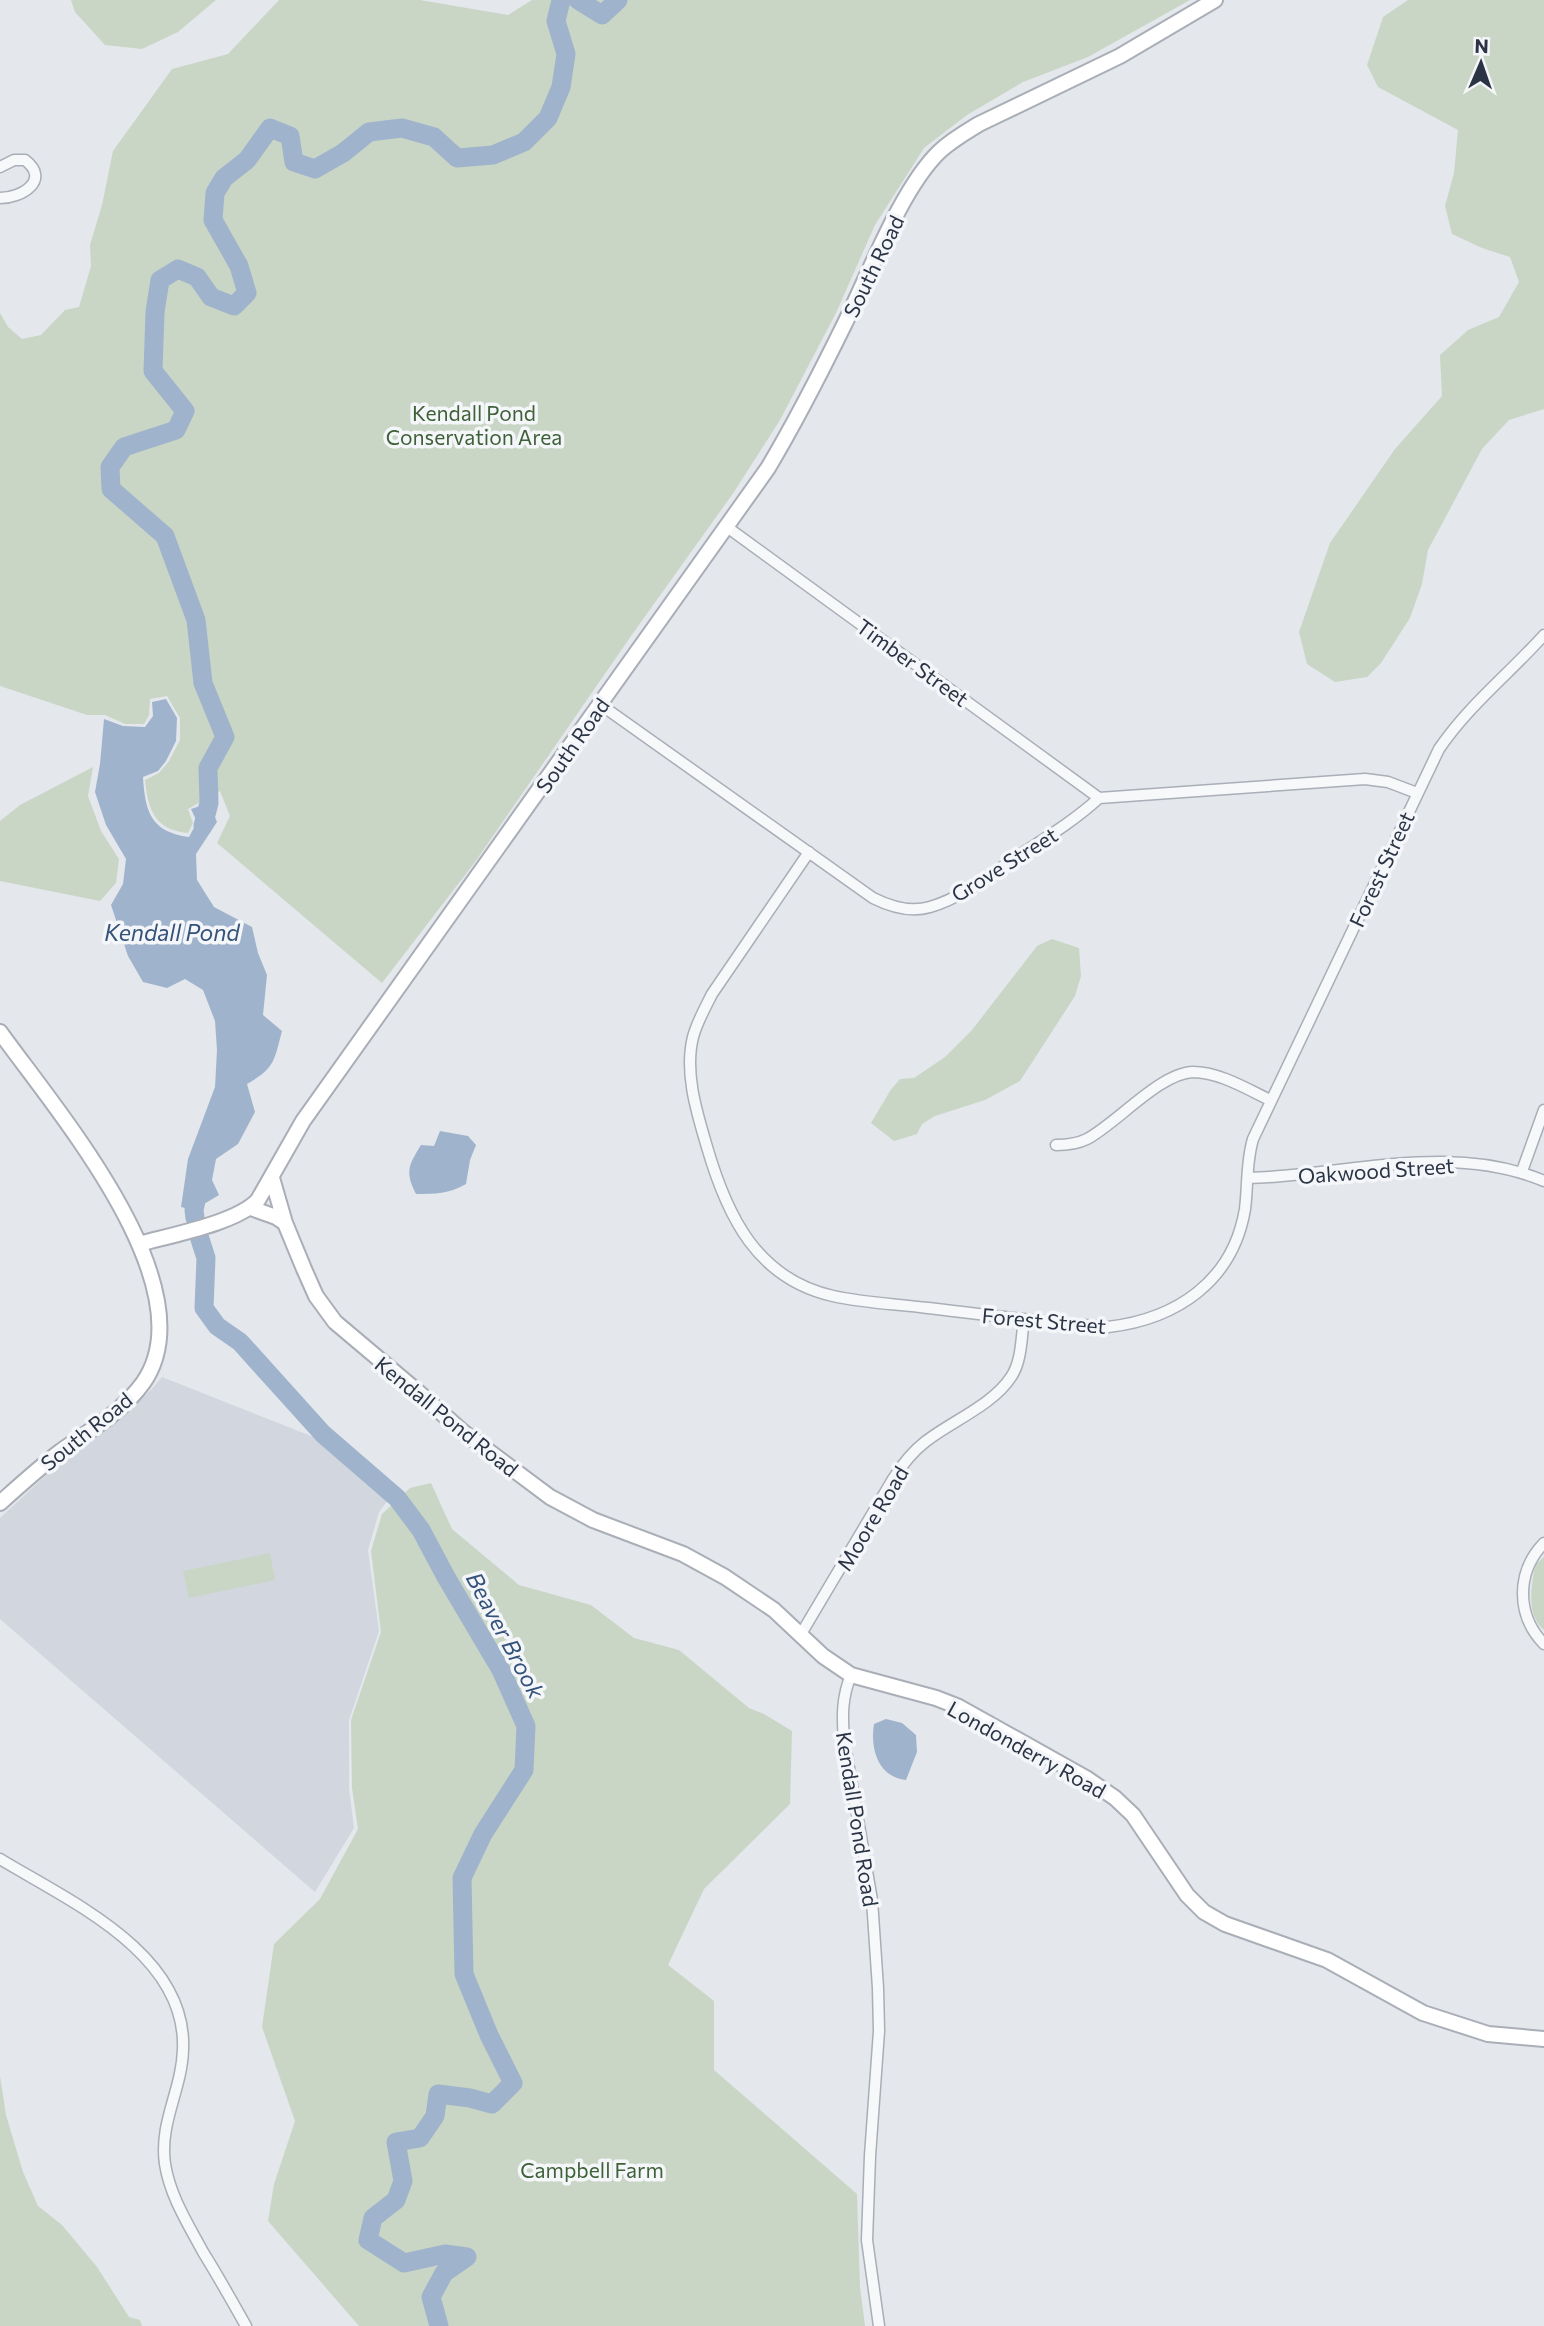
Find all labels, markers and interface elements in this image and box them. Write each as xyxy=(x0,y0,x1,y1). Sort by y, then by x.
north arrow xyxy=(1446,28,1516,98)
text: N xyxy=(1474,34,1489,57)
street label: South Road xyxy=(838,211,908,321)
park label: Kendall Pond Conservation Area xyxy=(386,400,562,449)
street label: Timber Street xyxy=(852,613,974,711)
street label: South Road xyxy=(530,693,614,797)
street label: Forest Street xyxy=(1343,807,1419,931)
street label: Grove Street xyxy=(946,821,1062,907)
water label: Kendall Pond xyxy=(104,918,241,946)
street label: Oakwood Street xyxy=(1297,1152,1455,1188)
street label: Forest Street xyxy=(981,1302,1107,1338)
street label: Kendall Pond Road xyxy=(370,1351,524,1481)
street label: South Road xyxy=(35,1387,137,1475)
street label: Moore Road xyxy=(831,1461,913,1575)
water label: Beaver Brook xyxy=(461,1567,551,1704)
street label: Londonderry Road xyxy=(943,1695,1111,1803)
street label: Kendall Pond Road xyxy=(832,1730,884,1908)
park label: Campbell Farm xyxy=(520,2157,664,2182)

